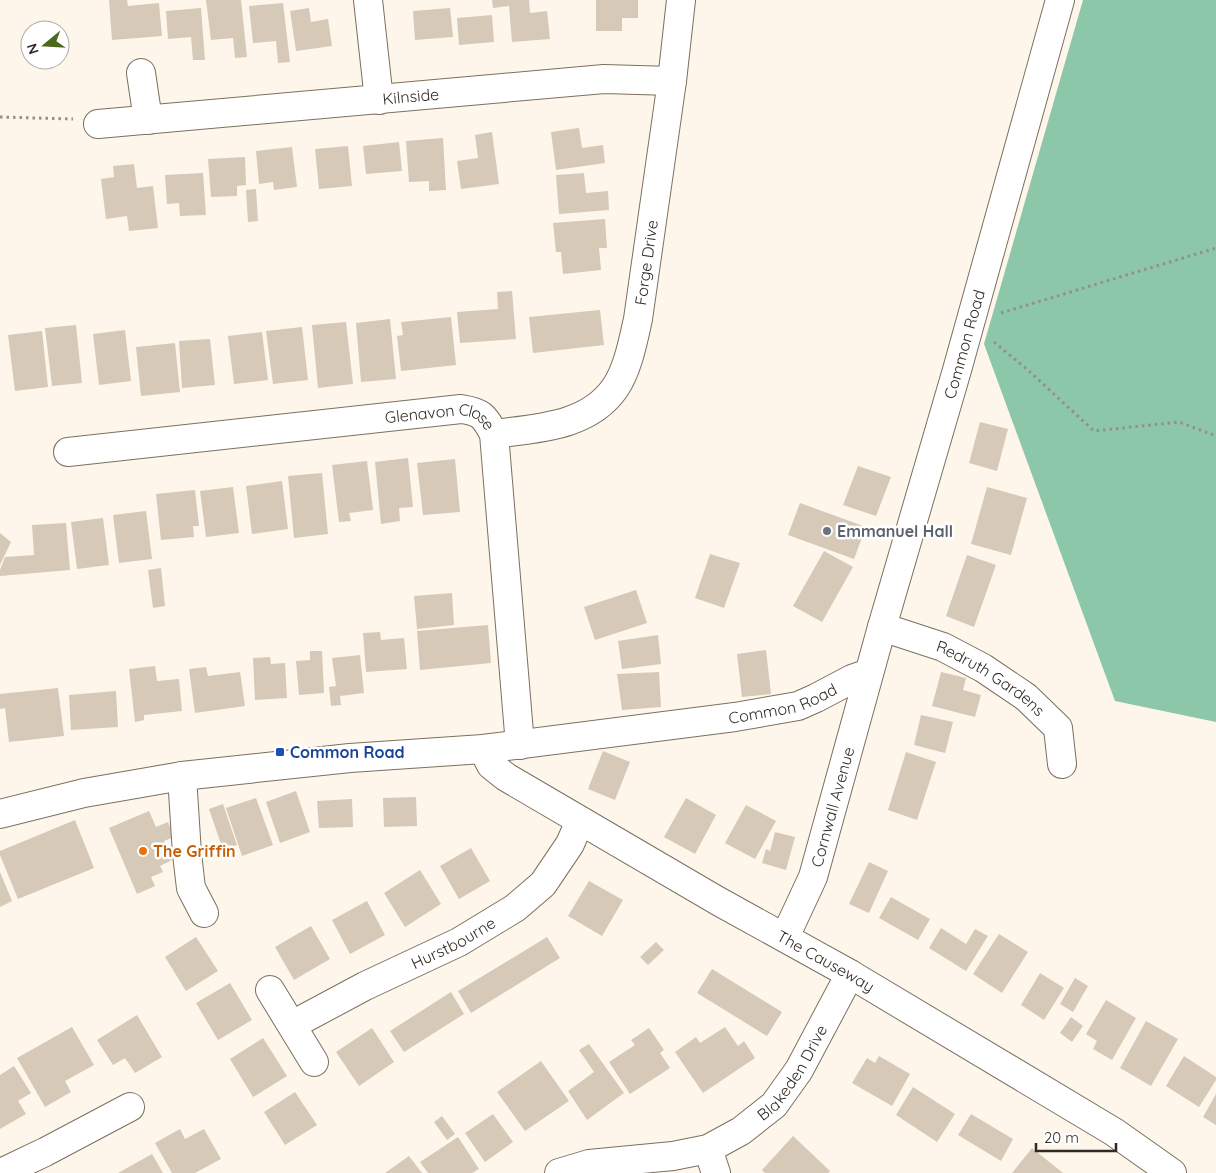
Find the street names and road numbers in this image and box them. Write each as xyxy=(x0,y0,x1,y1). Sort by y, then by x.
street label: Kilnside xyxy=(382,84,440,109)
street label: Forge Drive xyxy=(630,218,662,306)
street label: Common Road xyxy=(939,287,989,401)
street label: Glenavon Close xyxy=(384,399,500,434)
street label: Redruth Gardens xyxy=(934,636,1049,720)
street label: Common Road xyxy=(727,679,840,728)
street label: Cornwall Avenue xyxy=(806,744,858,869)
street label: Hurstbourne xyxy=(408,912,499,973)
street label: The Causeway xyxy=(773,926,878,996)
street label: Blakeden Drive xyxy=(753,1021,831,1125)

